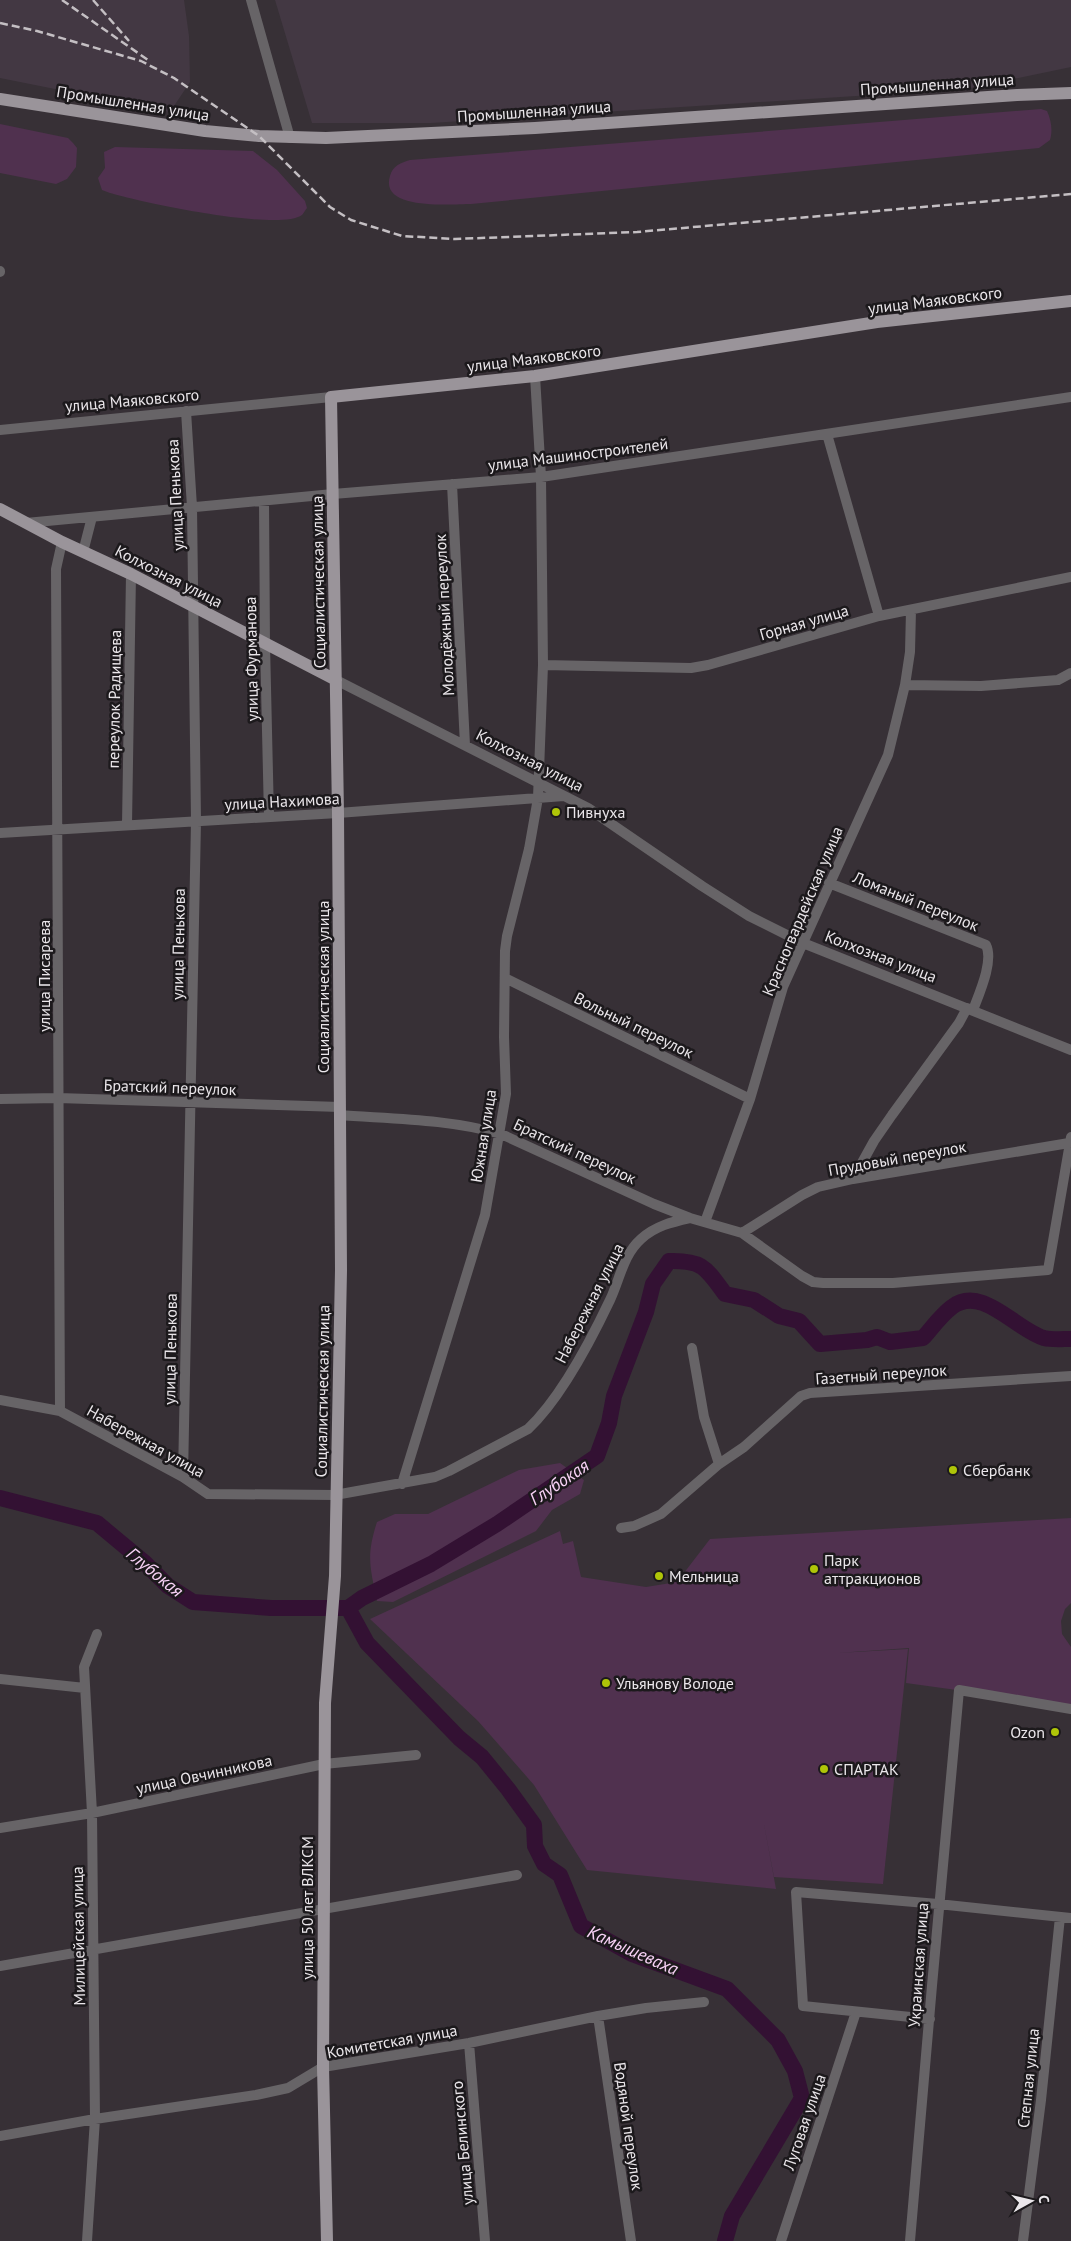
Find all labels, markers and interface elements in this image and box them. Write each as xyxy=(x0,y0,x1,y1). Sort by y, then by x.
street label: Промышленная улица xyxy=(859,69,1015,99)
street label: Промышленная улица xyxy=(55,81,211,125)
street label: Промышленная улица xyxy=(456,96,612,126)
street label: улица Маяковского xyxy=(867,282,1003,318)
street label: улица Маяковского xyxy=(466,340,602,376)
street label: улица Маяковского xyxy=(64,384,200,416)
street label: улица Машиностроителей xyxy=(487,433,669,475)
street label: улица Пенькова xyxy=(162,439,188,551)
street label: Социалистическая улица xyxy=(306,496,330,668)
street label: Молодёжный переулок xyxy=(430,533,458,696)
street label: Колхозная улица xyxy=(112,540,226,612)
street label: улица Фурманова xyxy=(240,596,262,722)
street label: Горная улица xyxy=(757,600,851,644)
street label: переулок Радищева xyxy=(103,629,125,769)
street label: Колхозная улица xyxy=(473,724,587,796)
street label: улица Нахимова xyxy=(224,788,340,814)
place label: Пивнуха xyxy=(566,802,625,822)
marker: Пивнуха xyxy=(550,806,562,818)
street label: Красногвардейская улица xyxy=(757,823,847,999)
street label: Ломаный переулок xyxy=(849,866,982,935)
street label: улица Пенькова xyxy=(167,888,189,1000)
street label: Социалистическая улица xyxy=(313,901,333,1073)
street label: улица Писарева xyxy=(34,920,54,1032)
street label: Колхозная улица xyxy=(822,926,940,986)
street label: Вольный переулок xyxy=(571,987,697,1063)
street label: Братский переулок xyxy=(103,1075,237,1099)
street label: Южная улица xyxy=(466,1088,500,1184)
street label: Братский переулок xyxy=(511,1114,640,1188)
street label: Прудовый переулок xyxy=(826,1136,968,1180)
street label: Набережная улица xyxy=(550,1240,628,1366)
street label: улица Пенькова xyxy=(159,1293,181,1405)
street label: Социалистическая улица xyxy=(310,1305,334,1477)
street label: Газетный переулок xyxy=(815,1359,948,1389)
street label: Набережная улица xyxy=(84,1400,208,1482)
water label: Глубокая xyxy=(525,1453,594,1510)
place label: Сбербанк xyxy=(963,1460,1031,1480)
marker: Сбербанк xyxy=(947,1464,959,1476)
water label: Глубокая xyxy=(122,1542,189,1602)
place label: Парк аттракционов xyxy=(824,1550,921,1588)
marker: Парк аттракционов xyxy=(808,1563,820,1575)
place label: Мельница xyxy=(669,1566,739,1586)
marker: Мельница xyxy=(653,1570,665,1582)
place label: Ульянову Володе xyxy=(616,1673,734,1693)
marker: Ульянову Володе xyxy=(600,1677,612,1689)
place label: Ozon xyxy=(1010,1722,1045,1742)
marker: Ozon xyxy=(1049,1726,1061,1738)
street label: улица Овчинникова xyxy=(134,1750,274,1798)
place label: СПАРТАК xyxy=(834,1759,899,1779)
marker: СПАРТАК xyxy=(818,1763,830,1775)
street label: улица 50 лет ВЛКСМ xyxy=(297,1836,317,1980)
street label: Милицейская улица xyxy=(67,1866,89,2006)
street label: Украинская улица xyxy=(904,1902,932,2028)
water label: Камышеваха xyxy=(584,1920,682,1980)
street label: Комитетская улица xyxy=(325,2020,459,2062)
street label: Степная улица xyxy=(1013,2027,1043,2129)
street label: Водяной переулок xyxy=(610,2061,648,2192)
street label: Луговая улица xyxy=(778,2071,830,2174)
street label: улица Белинского xyxy=(447,2080,477,2206)
north arrow xyxy=(1006,2176,1056,2226)
text: С xyxy=(1034,2194,1053,2204)

